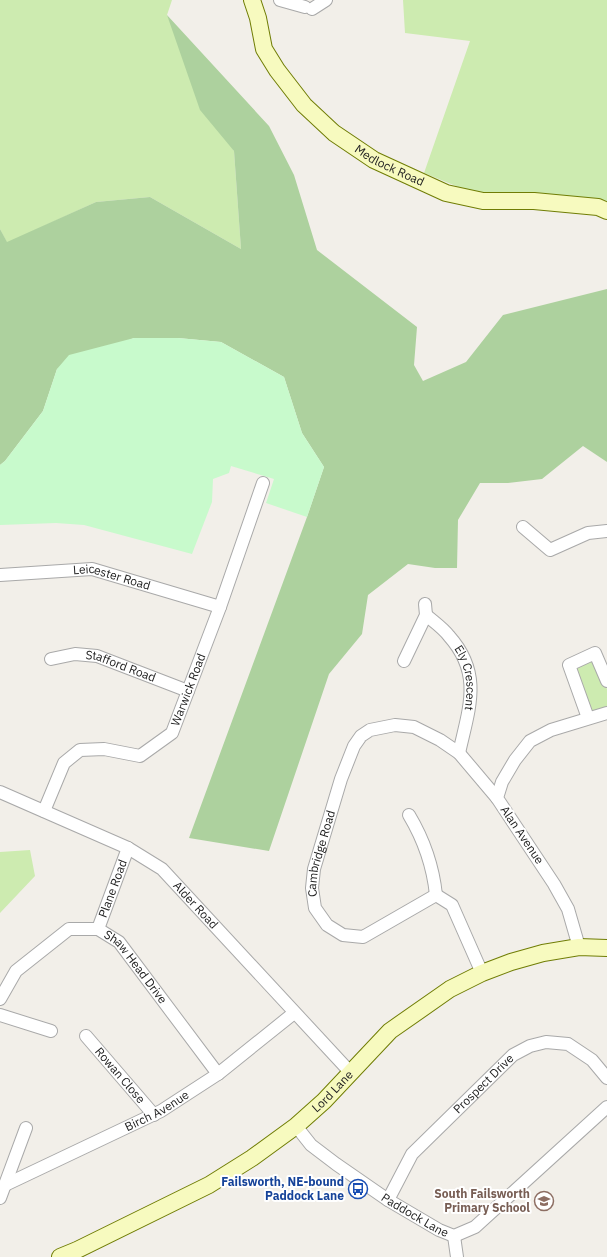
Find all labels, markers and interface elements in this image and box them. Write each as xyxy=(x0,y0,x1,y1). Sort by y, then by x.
street label: Medlock Road xyxy=(352,141,427,189)
street label: Leicester Road xyxy=(73,561,152,593)
street label: Ely Crescent xyxy=(451,642,479,712)
street label: Stafford Road xyxy=(85,647,158,685)
street label: Warwick Road xyxy=(167,651,209,728)
street label: Alan Avenue xyxy=(497,803,548,867)
street label: Cambridge Road xyxy=(304,808,338,898)
street label: Plane Road xyxy=(95,857,130,920)
street label: Alder Road xyxy=(170,878,222,932)
street label: Shaw Head Drive xyxy=(101,927,171,1007)
street label: Rowan Close xyxy=(92,1044,149,1107)
street label: Prospect Drive xyxy=(450,1050,517,1116)
street label: Lord Lane xyxy=(309,1067,356,1115)
street label: Birch Avenue xyxy=(122,1087,192,1134)
place label: Failsworth, NE-bound Paddock Lane xyxy=(221,1174,344,1203)
bus stop icon: Failsworth, NE-bound Paddock Lane xyxy=(347,1178,369,1200)
place label: South Failsworth Primary School xyxy=(434,1186,530,1215)
street label: Paddock Lane xyxy=(379,1190,451,1240)
school or university icon: South Failsworth Primary School xyxy=(533,1190,555,1212)

